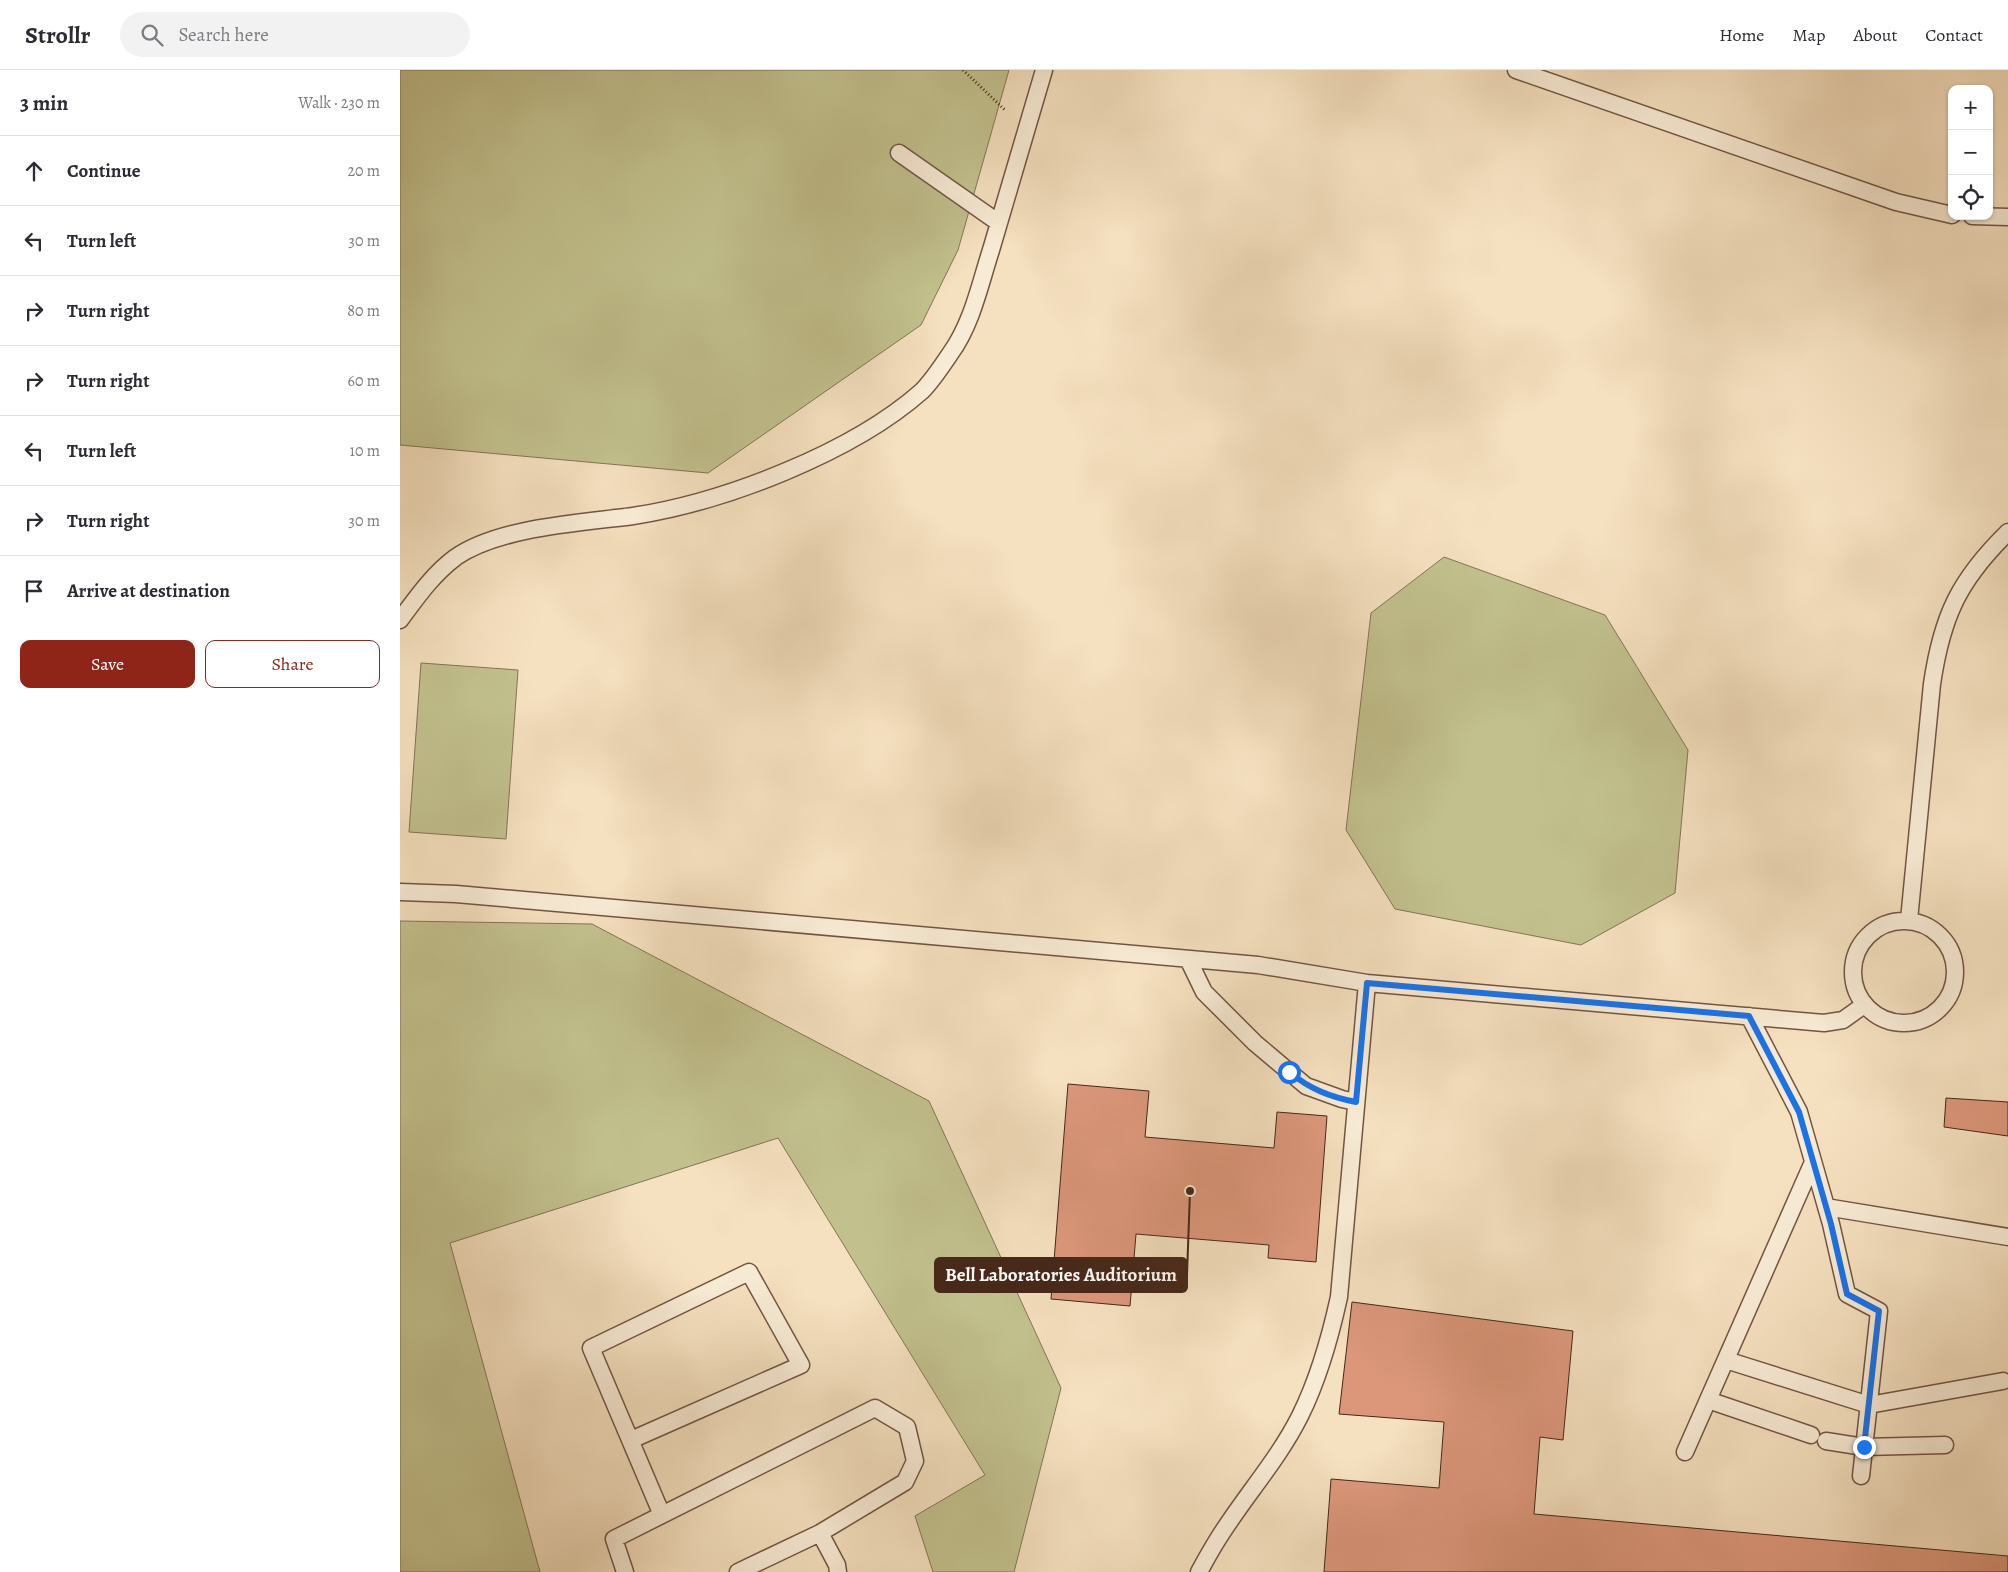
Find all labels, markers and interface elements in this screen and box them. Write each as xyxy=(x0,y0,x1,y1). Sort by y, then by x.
search box xyxy=(120,12,470,57)
text: Strollr xyxy=(25,19,90,51)
icon: search xyxy=(138,21,166,49)
text: Search here xyxy=(178,22,269,48)
text: Home xyxy=(1719,23,1764,47)
text: Map xyxy=(1792,23,1825,47)
text: About xyxy=(1853,23,1897,47)
text: Contact xyxy=(1925,23,1983,47)
map controls xyxy=(1948,85,1993,220)
button: + xyxy=(1948,85,1993,130)
text: 3 min xyxy=(20,89,68,117)
text: Walk · 230 m xyxy=(298,92,380,114)
button: − xyxy=(1948,130,1993,175)
icon: ahead xyxy=(20,157,48,185)
text: Continue xyxy=(67,158,141,184)
text: 20 m xyxy=(347,160,380,182)
button: locate xyxy=(1948,175,1993,220)
icon: left xyxy=(20,227,48,255)
text: Turn left xyxy=(67,228,136,254)
text: 30 m xyxy=(348,230,380,252)
icon: right xyxy=(20,297,48,325)
text: Turn right xyxy=(67,298,149,324)
text: 80 m xyxy=(347,300,380,322)
icon: right xyxy=(20,367,48,395)
text: Turn right xyxy=(67,368,149,394)
text: 60 m xyxy=(348,370,380,392)
icon: left xyxy=(20,437,48,465)
text: Turn left xyxy=(67,438,136,464)
text: 10 m xyxy=(350,440,380,462)
icon: right xyxy=(20,507,48,535)
text: Turn right xyxy=(67,508,149,534)
text: 30 m xyxy=(348,510,380,532)
icon: arrive xyxy=(20,577,48,605)
text: Arrive at destination xyxy=(67,578,230,604)
button: Save xyxy=(20,640,195,688)
button: Share xyxy=(205,640,380,688)
route start xyxy=(1278,1061,1301,1084)
callout: Bell Laboratories Auditorium xyxy=(935,1258,1187,1292)
text: Bell Laboratories Auditorium xyxy=(945,1262,1177,1288)
route end xyxy=(1853,1436,1876,1459)

